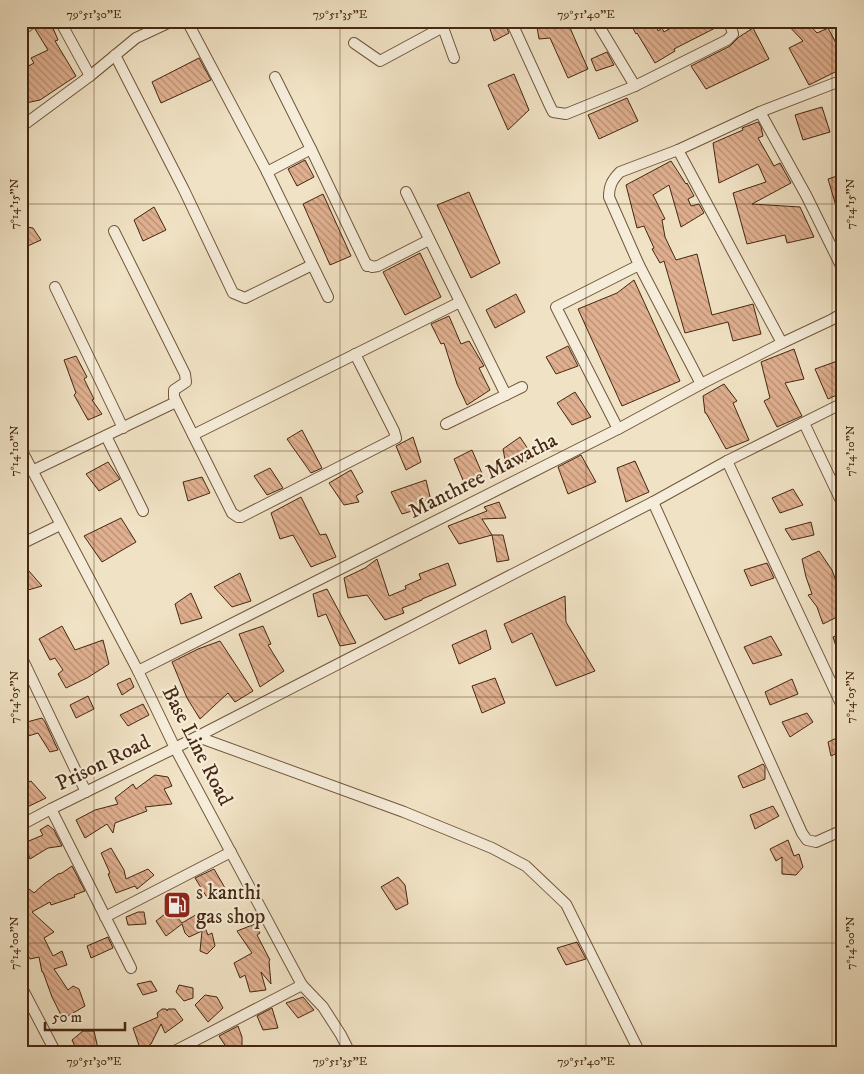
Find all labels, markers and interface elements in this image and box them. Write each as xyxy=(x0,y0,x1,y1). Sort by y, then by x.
text: 79°51'30"E xyxy=(67,7,122,22)
text: 79°51'35"E xyxy=(313,7,368,22)
text: 79°51'40"E xyxy=(557,7,615,22)
text: 7°14'15"N xyxy=(7,179,22,229)
text: 7°14'15"N xyxy=(843,179,858,229)
text: 7°14'10"N xyxy=(7,425,22,477)
text: 7°14'10"N xyxy=(843,425,858,477)
street label: Manthree Mawatha xyxy=(404,427,562,525)
text: 7°14'05"N xyxy=(7,670,22,723)
text: 7°14'05"N xyxy=(843,670,858,723)
street label: Base Line Road xyxy=(156,682,238,811)
street label: Prison Road xyxy=(52,729,155,797)
place label: s kanthi gas shop xyxy=(196,880,265,930)
fuel station icon: s kanthi gas shop xyxy=(162,890,192,920)
text: 7°14'00"N xyxy=(7,916,22,970)
text: 7°14'00"N xyxy=(843,916,858,970)
scale bar xyxy=(45,999,125,1031)
text: 50 m xyxy=(52,1008,82,1027)
text: 79°51'30"E xyxy=(67,1054,122,1069)
text: 79°51'35"E xyxy=(313,1054,368,1069)
text: 79°51'40"E xyxy=(557,1054,615,1069)

